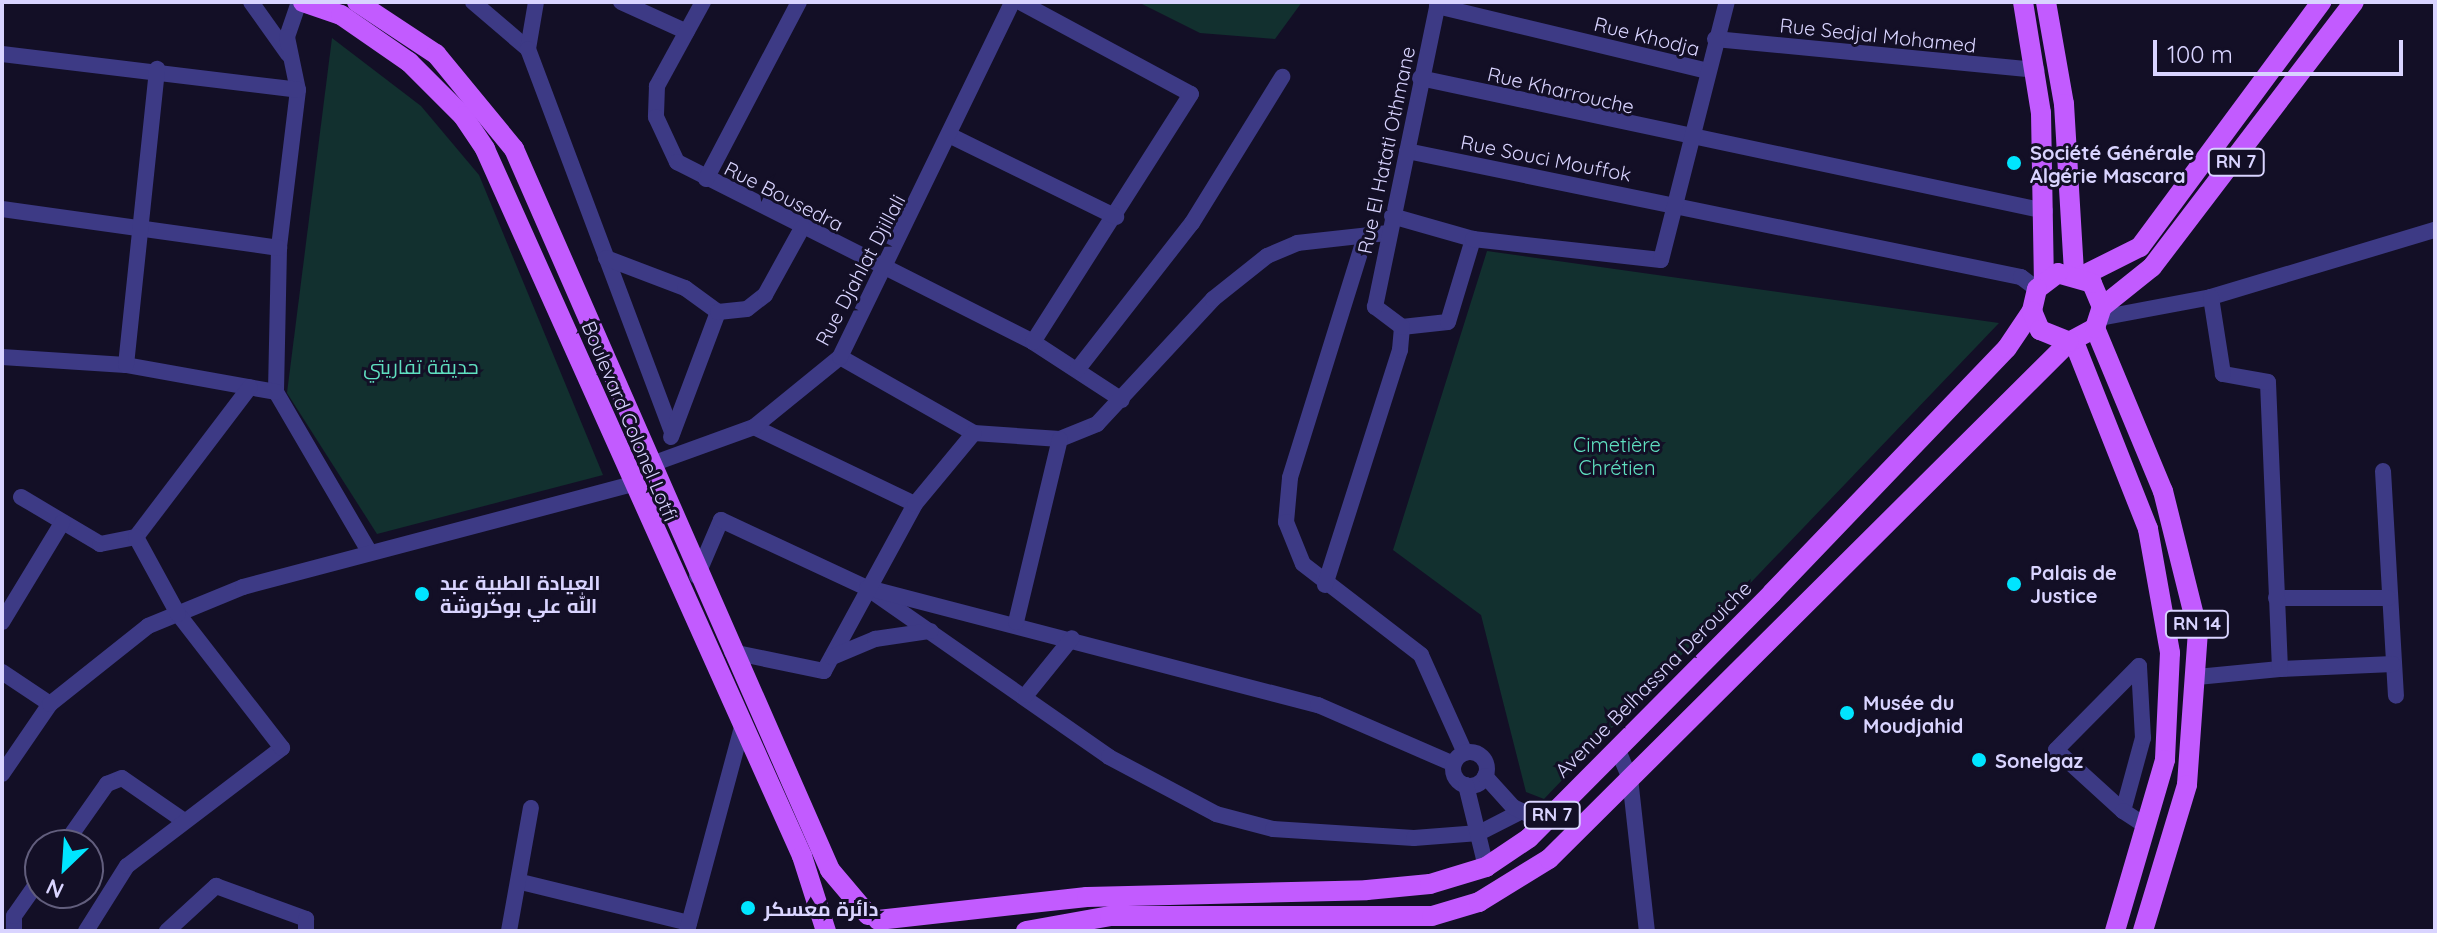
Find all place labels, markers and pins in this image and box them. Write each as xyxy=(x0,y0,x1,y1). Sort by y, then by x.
place label: Société Générale Algérie Mascara xyxy=(2030,140,2194,187)
marker: Société Générale Algérie Mascara xyxy=(2005,154,2023,172)
place label: Palais de Justice xyxy=(2030,560,2117,607)
place label: العيادة الطبية عبد الله علي بوكروشة xyxy=(440,570,600,617)
marker: Palais de Justice xyxy=(2005,575,2023,593)
marker: العيادة الطبية عبد الله علي بوكروشة xyxy=(411,583,433,605)
place label: Musée du Moudjahid xyxy=(1863,690,1963,737)
marker: Musée du Moudjahid xyxy=(1838,704,1856,722)
place label: Sonelgaz xyxy=(1995,748,2083,772)
marker: Sonelgaz xyxy=(1970,751,1988,769)
place label: دائرة معسكر xyxy=(764,896,878,920)
marker: دائرة معسكر xyxy=(739,899,757,917)

